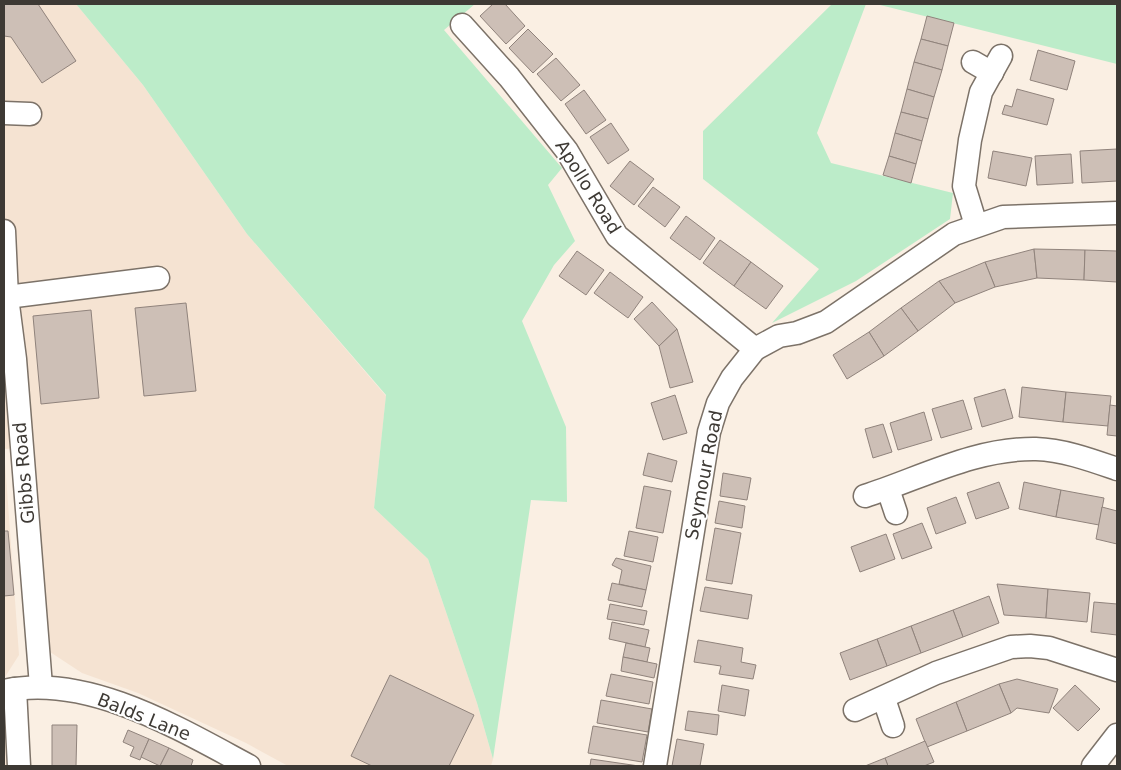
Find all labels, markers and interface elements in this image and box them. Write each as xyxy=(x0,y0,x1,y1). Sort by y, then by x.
street label: Apollo Road xyxy=(551,136,626,238)
street label: Seymour Road xyxy=(681,408,726,541)
street label: Gibbs Road xyxy=(9,421,38,525)
street label: Balds Lane xyxy=(95,688,194,745)

